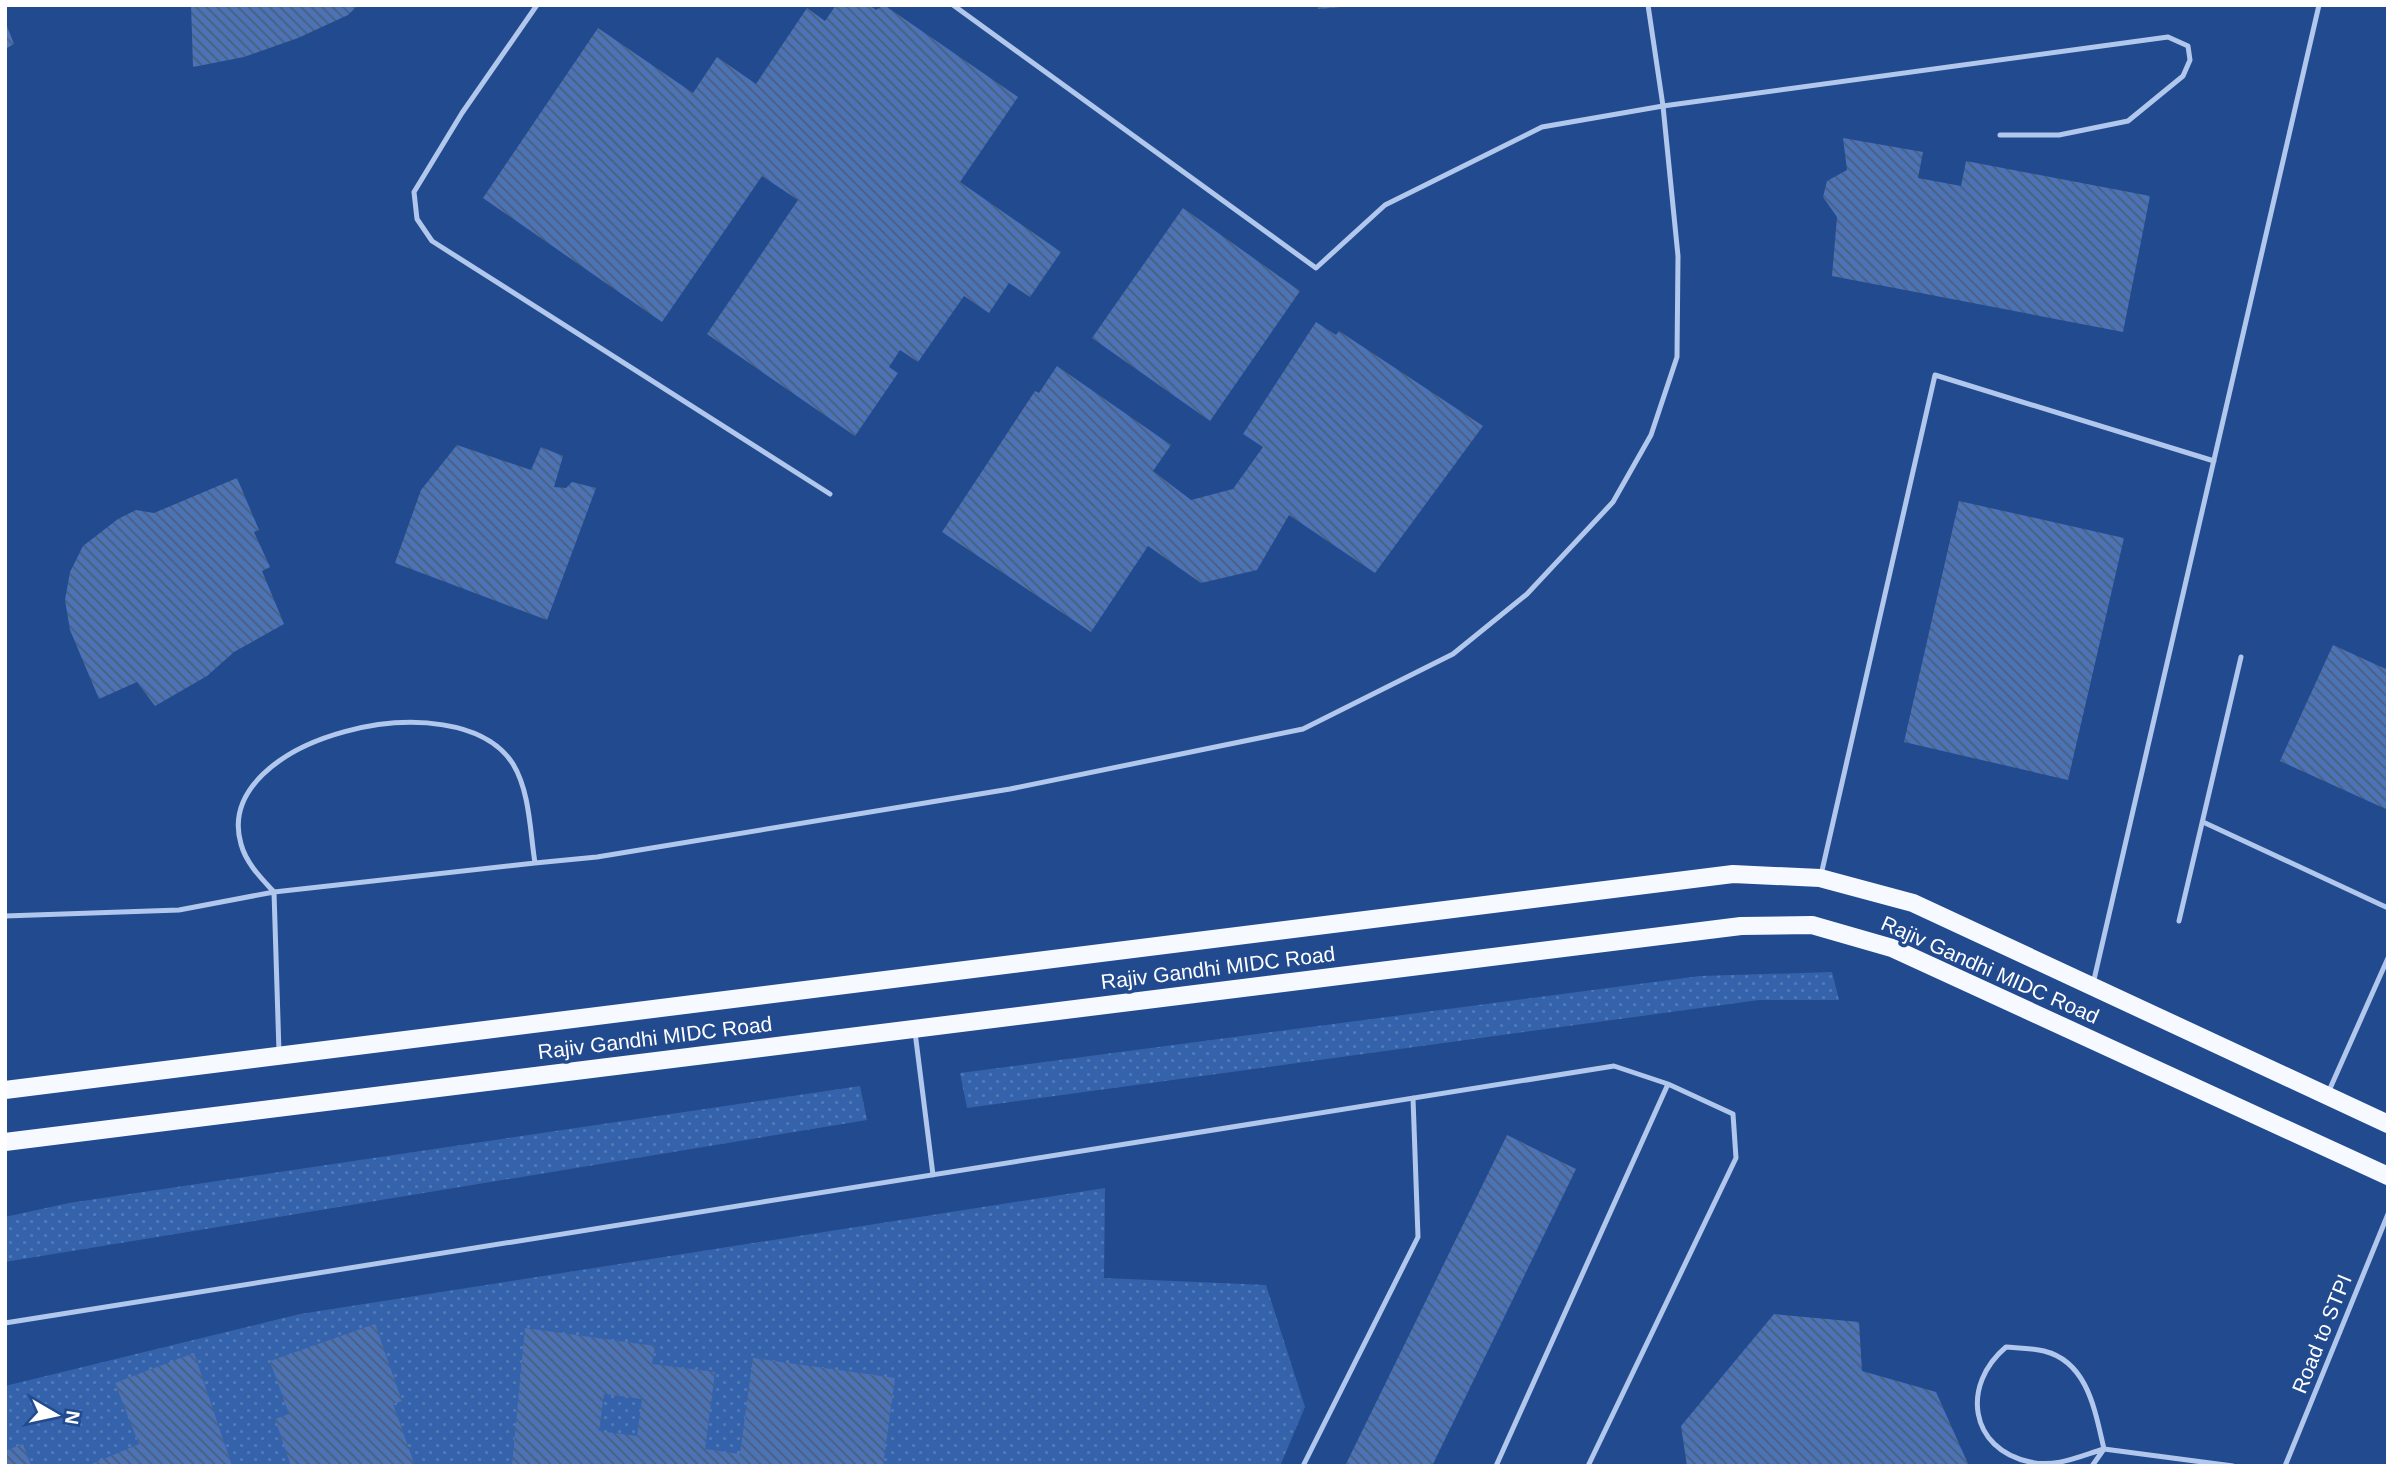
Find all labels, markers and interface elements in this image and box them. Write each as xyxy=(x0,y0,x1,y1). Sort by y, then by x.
street label: Rajiv Gandhi MIDC Road xyxy=(1878,911,2103,1028)
street label: Rajiv Gandhi MIDC Road xyxy=(1100,942,1336,993)
street label: Rajiv Gandhi MIDC Road xyxy=(537,1012,773,1063)
street label: Road to STPI xyxy=(2287,1271,2356,1397)
north arrow xyxy=(21,1380,91,1450)
text: N xyxy=(61,1409,84,1426)

